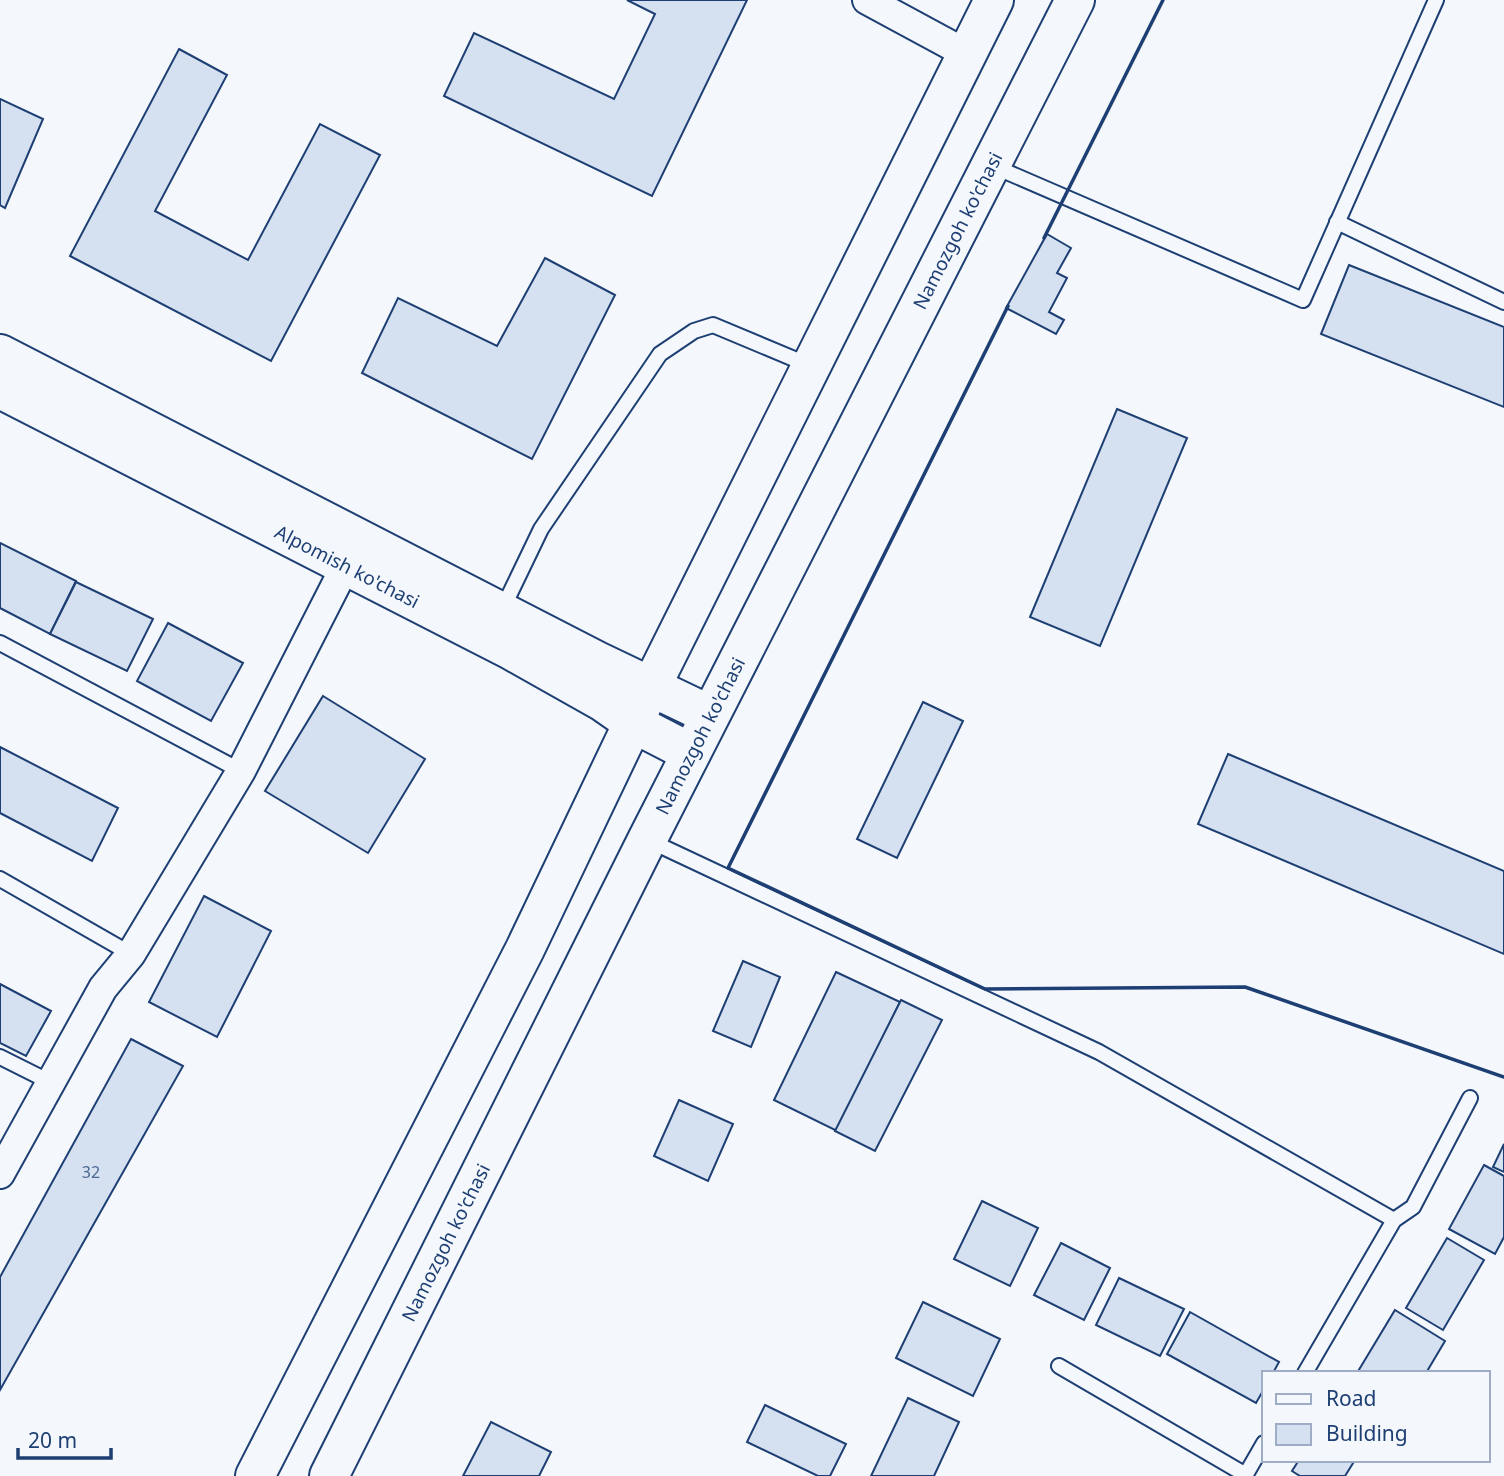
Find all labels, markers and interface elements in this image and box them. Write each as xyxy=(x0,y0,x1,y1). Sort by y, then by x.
street label: Namozgoh ko'chasi xyxy=(907,148,1008,314)
street label: Alpomish ko'chasi xyxy=(271,519,424,614)
street label: Namozgoh ko'chasi xyxy=(649,653,751,819)
street label: Namozgoh ko'chasi xyxy=(395,1159,496,1326)
house number: 32 xyxy=(82,1161,100,1183)
legend xyxy=(1262,1371,1490,1462)
text: Road xyxy=(1326,1384,1376,1412)
scale bar xyxy=(18,1416,110,1460)
text: Building xyxy=(1326,1419,1408,1447)
text: 20 m xyxy=(28,1426,77,1454)

